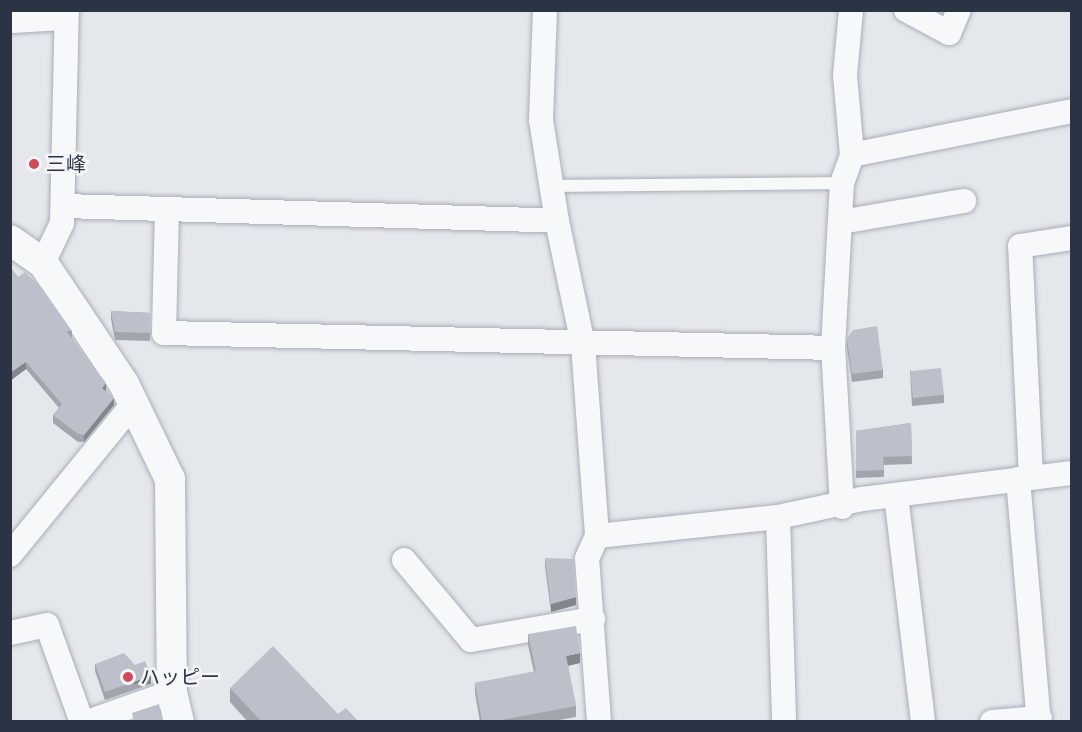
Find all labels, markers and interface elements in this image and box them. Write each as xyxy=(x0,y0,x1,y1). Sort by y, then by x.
place label: 三峰 xyxy=(46,152,86,176)
marker: 三峰 xyxy=(27,157,41,171)
place label: ハッピー xyxy=(140,665,220,689)
marker: ハッピー xyxy=(121,670,135,684)

